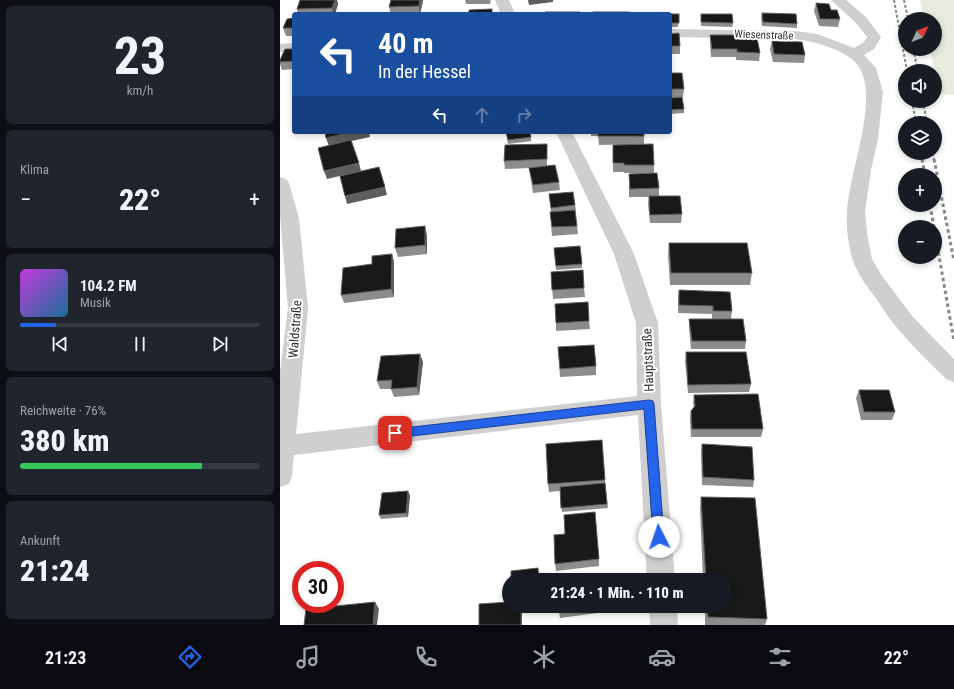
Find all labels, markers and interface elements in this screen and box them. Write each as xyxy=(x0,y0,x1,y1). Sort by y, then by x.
north arrow xyxy=(898,12,942,56)
map controls xyxy=(898,12,942,264)
text: 23 xyxy=(114,26,166,87)
text: 40 m xyxy=(378,27,434,60)
street label: Wiesenstraße xyxy=(734,27,794,43)
icon: left xyxy=(312,28,364,80)
text: In der Hessel xyxy=(378,61,471,82)
button: sound xyxy=(898,64,942,108)
text: km/h xyxy=(127,83,153,98)
icon: left xyxy=(429,104,451,126)
icon: ahead xyxy=(471,104,493,126)
icon: right xyxy=(513,104,535,126)
button: layers xyxy=(898,116,942,160)
text: Klima xyxy=(20,162,49,177)
button: + xyxy=(898,168,942,212)
text: 22° xyxy=(119,182,161,217)
text: − xyxy=(20,187,31,212)
text: + xyxy=(249,187,260,212)
button: − xyxy=(898,220,942,264)
text: 104.2 FM xyxy=(80,277,137,295)
text: Musik xyxy=(80,295,111,310)
street label: Waldstraße xyxy=(285,300,305,358)
street label: Hauptstraße xyxy=(639,328,657,392)
icon: previous xyxy=(49,333,71,355)
icon: pause xyxy=(129,333,151,355)
icon: next xyxy=(209,333,231,355)
text: Reichweite · 76% xyxy=(20,403,106,418)
pin xyxy=(378,416,412,450)
icon: arrive xyxy=(384,422,406,444)
text: 380 km xyxy=(20,423,109,458)
position arrow xyxy=(638,516,680,558)
text: Ankunft xyxy=(20,533,60,548)
text: 21:24 xyxy=(20,553,89,588)
speed limit sign: 30 xyxy=(292,561,344,613)
text: 21:24 · 1 Min. · 110 m xyxy=(551,584,683,602)
icon: directions xyxy=(176,643,204,671)
icon: music xyxy=(294,643,322,671)
icon: phone xyxy=(412,643,440,671)
icon: climate xyxy=(530,643,558,671)
icon: car xyxy=(648,643,676,671)
icon: filters xyxy=(766,643,794,671)
text: 21:23 xyxy=(45,647,86,668)
text: 22° xyxy=(884,647,909,668)

